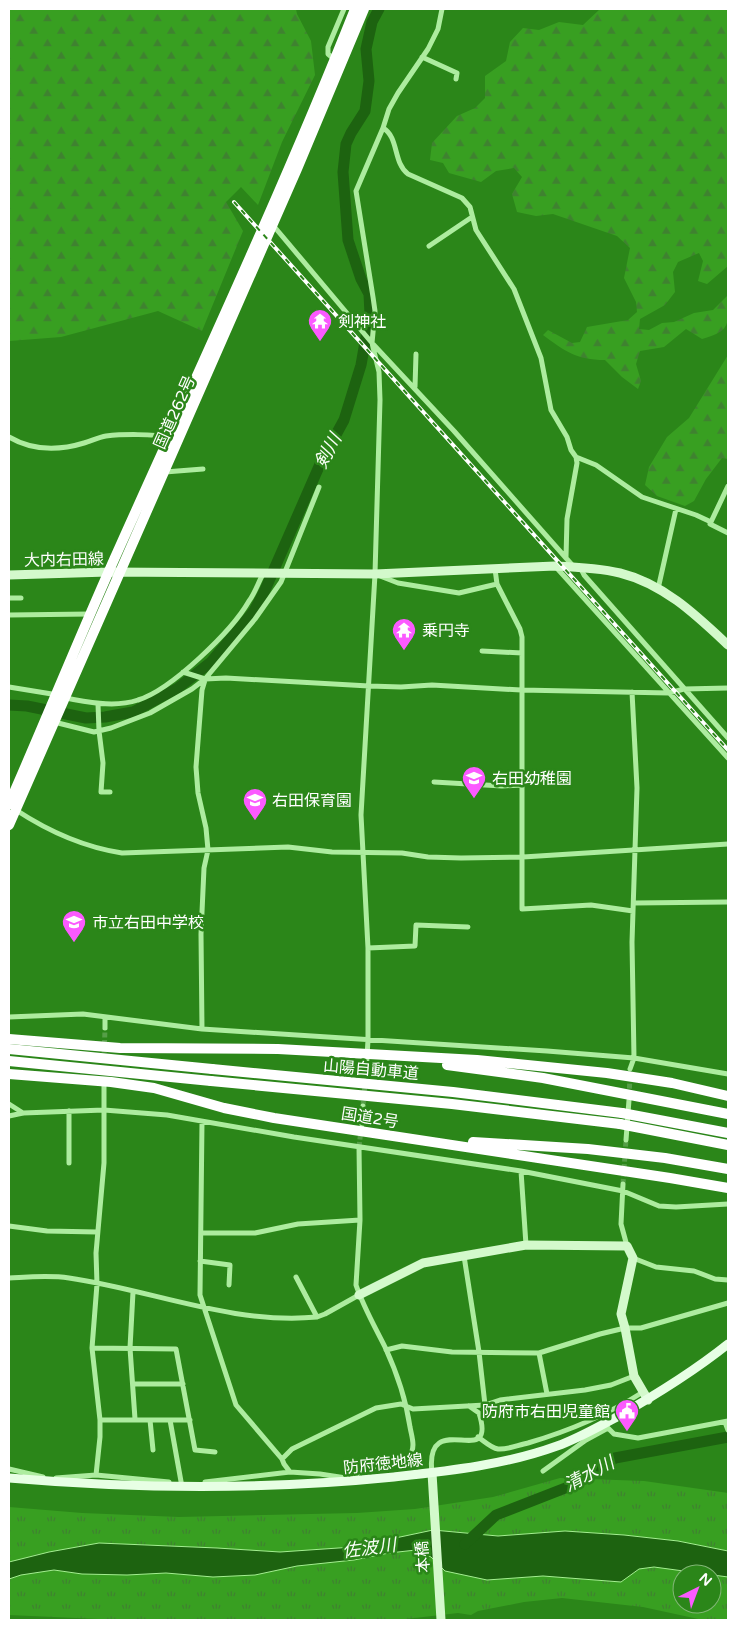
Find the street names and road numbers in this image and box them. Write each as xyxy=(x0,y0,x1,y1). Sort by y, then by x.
street label: 国道262号 xyxy=(150,373,200,452)
street label: 大内右田線 xyxy=(24,549,104,571)
street label: 山陽自動車道 xyxy=(322,1056,420,1084)
street label: 国道2号 xyxy=(340,1104,400,1132)
street label: 防府徳地線 xyxy=(342,1450,424,1478)
street label: 本橋 xyxy=(412,1540,434,1574)

